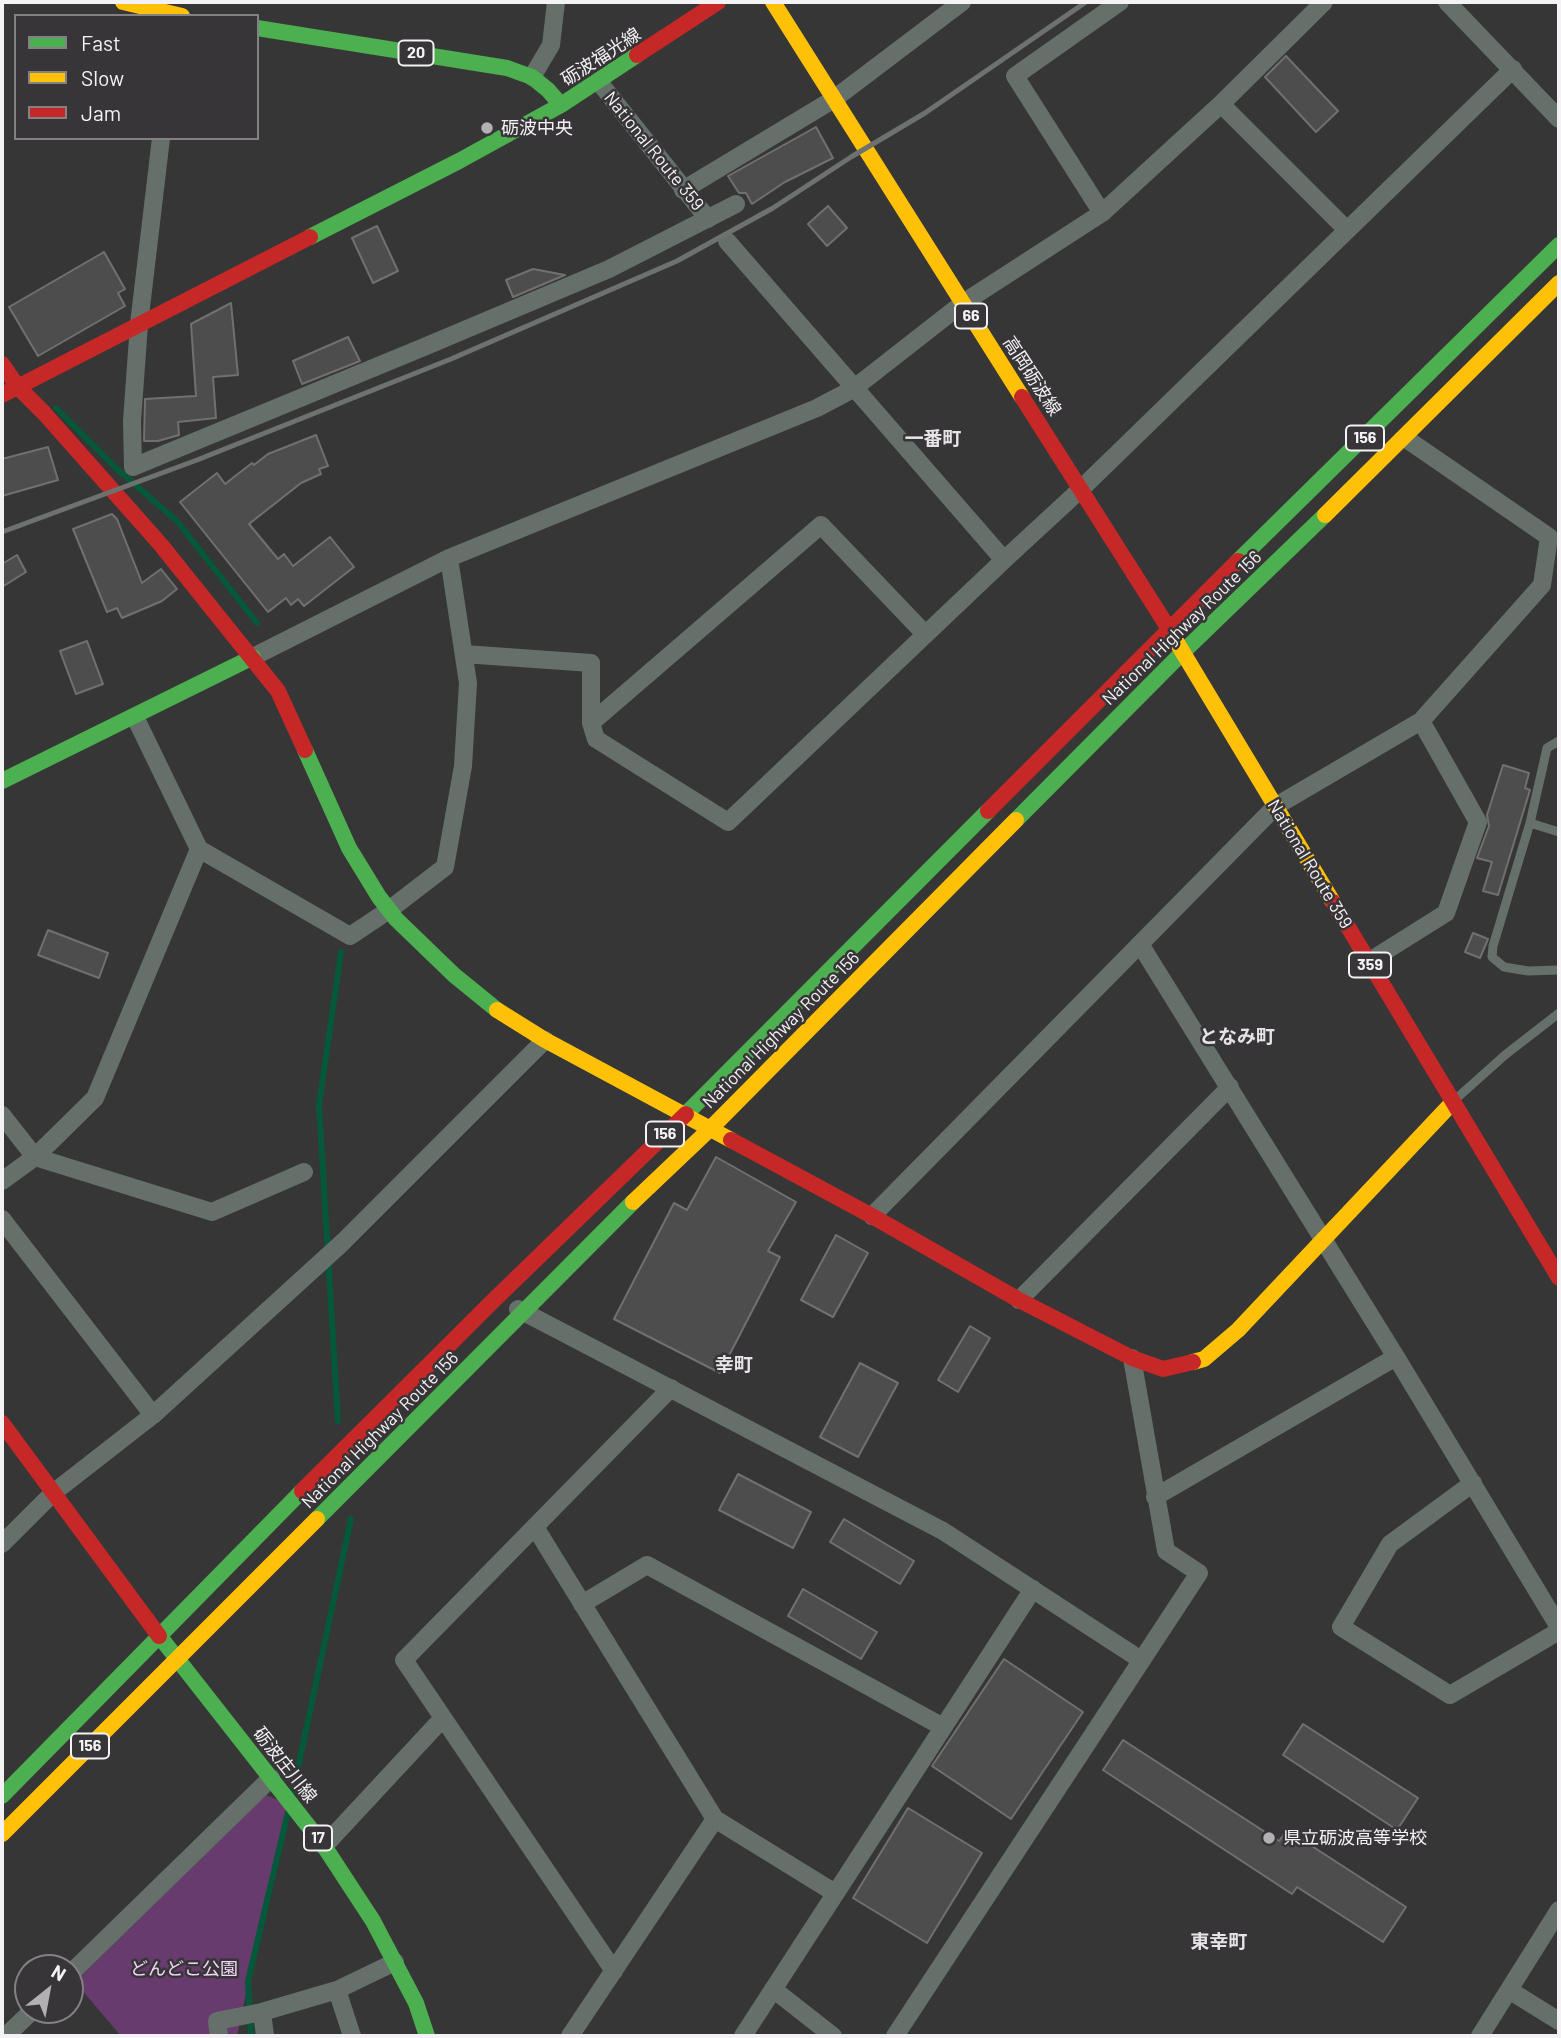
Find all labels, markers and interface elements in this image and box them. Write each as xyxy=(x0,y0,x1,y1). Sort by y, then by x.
legend xyxy=(14,14,259,140)
street label: 砺波福光線 xyxy=(557,23,645,91)
text: Fast xyxy=(81,30,121,55)
road number: 20 xyxy=(398,40,434,66)
text: Slow xyxy=(81,65,124,90)
street label: National Route 359 xyxy=(599,87,709,215)
text: Jam xyxy=(81,100,121,125)
place label: 砺波中央 xyxy=(501,117,573,139)
marker: 砺波中央 xyxy=(479,120,495,136)
road number: 66 xyxy=(955,304,987,328)
street label: 高岡砺波線 xyxy=(998,332,1066,420)
road number: 156 xyxy=(1346,426,1384,450)
district label: 一番町 xyxy=(905,428,961,450)
street label: National Highway Route 156 xyxy=(1098,546,1266,710)
street label: National Route 359 xyxy=(1263,796,1357,932)
street label: National Highway Route 156 xyxy=(698,947,864,1113)
road number: 359 xyxy=(1349,953,1391,978)
district label: となみ町 xyxy=(1199,1026,1275,1048)
road number: 156 xyxy=(646,1122,684,1146)
street label: National Highway Route 156 xyxy=(297,1347,463,1513)
district label: 幸町 xyxy=(715,1354,753,1376)
street label: 砺波庄川線 xyxy=(249,1723,321,1807)
road number: 156 xyxy=(71,1734,109,1758)
road number: 17 xyxy=(304,1826,332,1850)
place label: 県立砺波高等学校 xyxy=(1283,1827,1427,1849)
marker: 県立砺波高等学校 xyxy=(1261,1830,1277,1846)
district label: 東幸町 xyxy=(1191,1931,1247,1953)
north arrow xyxy=(14,1954,84,2024)
park label: どんどこ公園 xyxy=(130,1958,238,1980)
text: N xyxy=(48,1959,70,1985)

